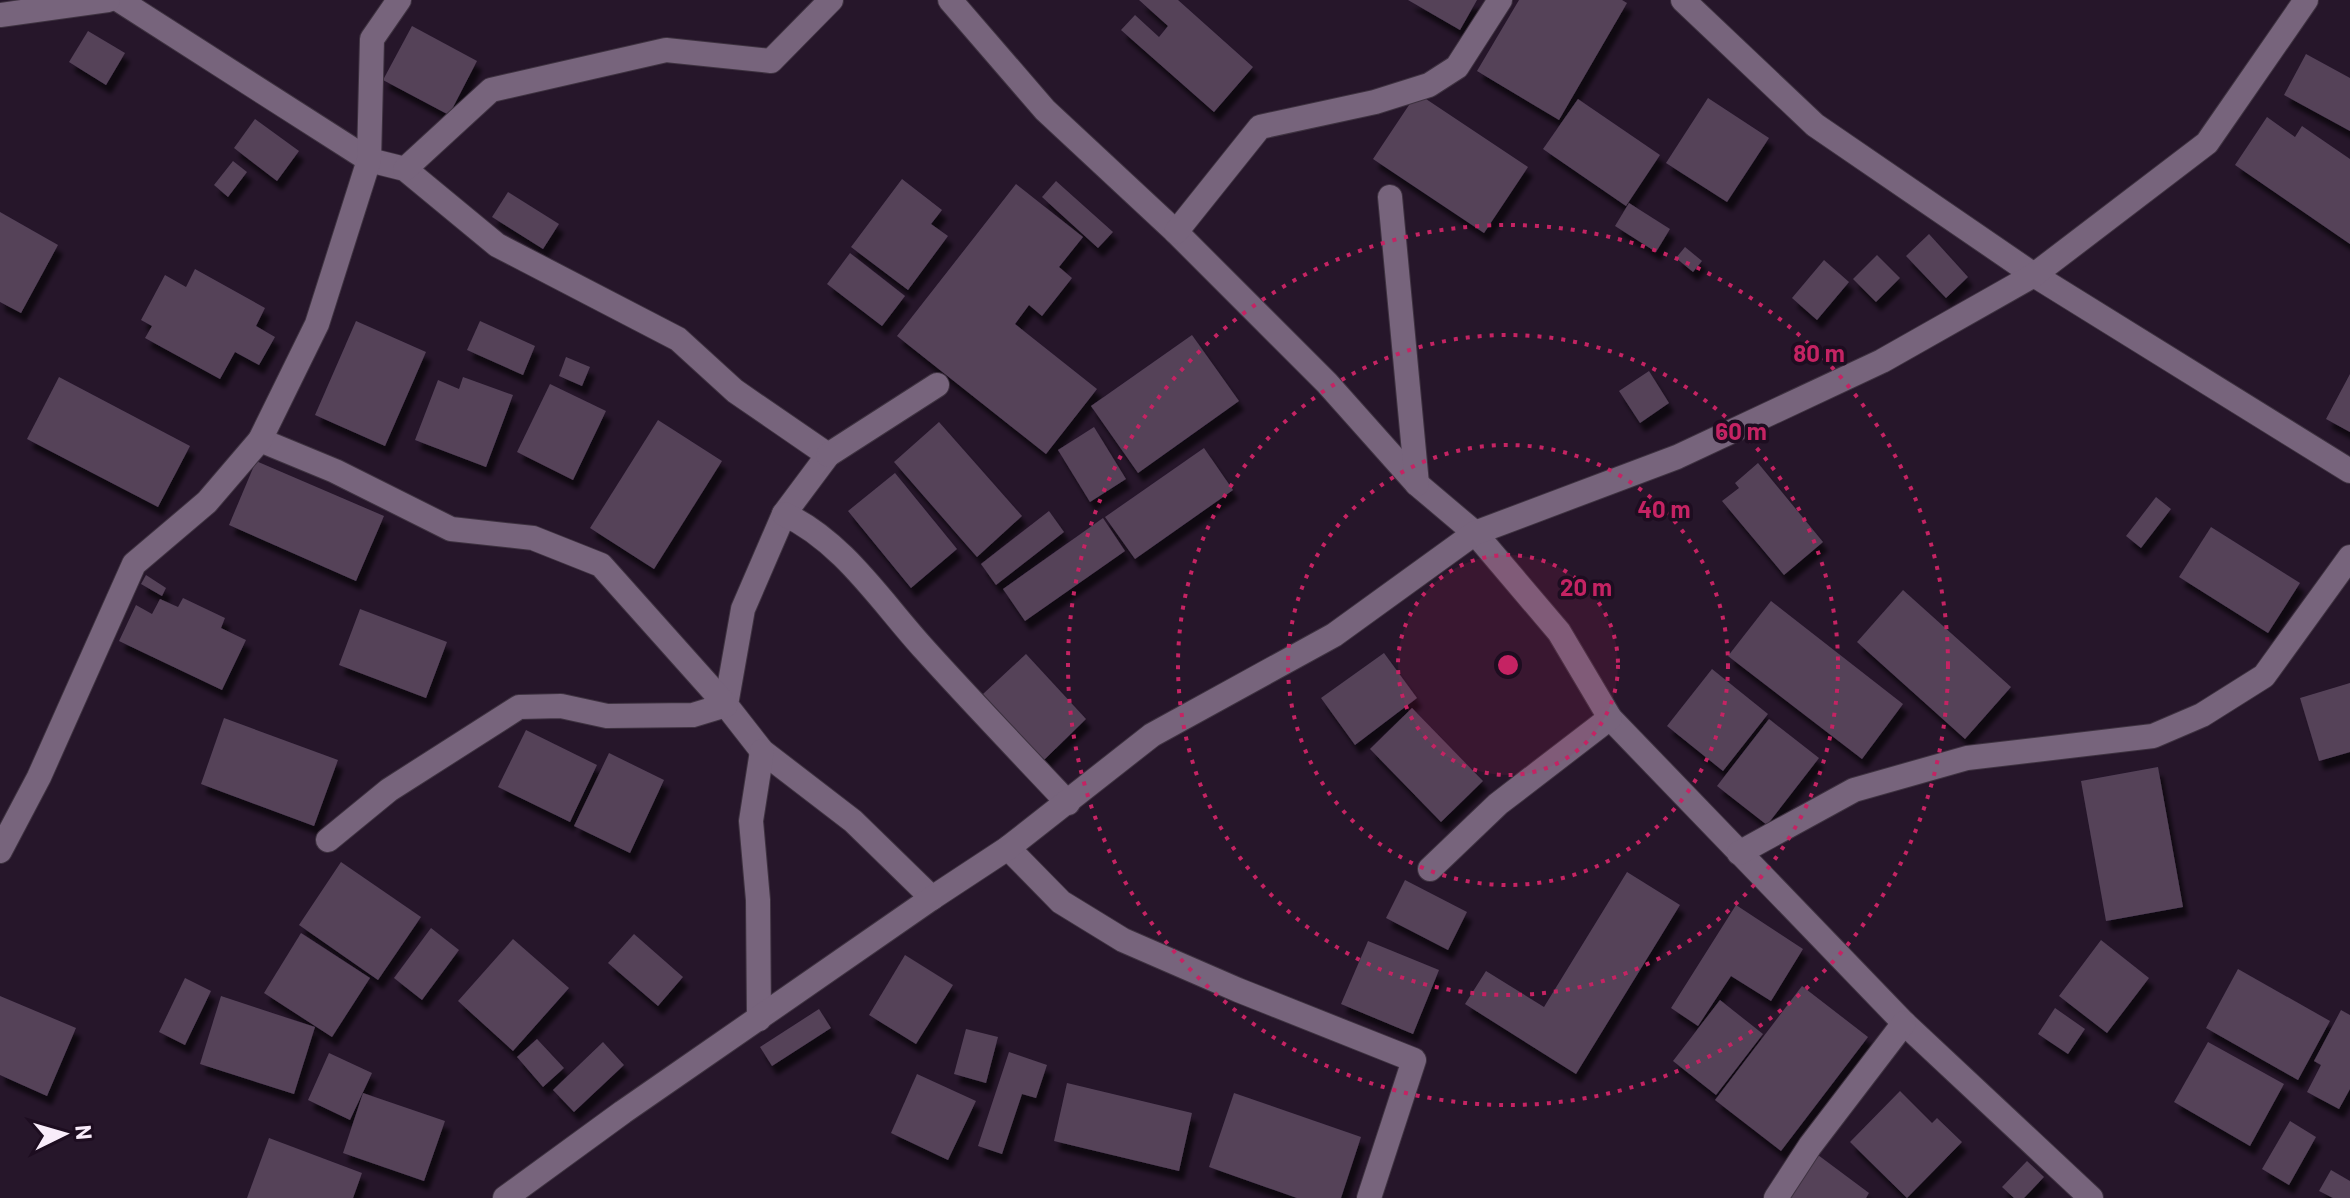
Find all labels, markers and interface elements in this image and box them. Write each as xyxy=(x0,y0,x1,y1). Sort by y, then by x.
text: 80 m xyxy=(1793,338,1845,367)
text: 60 m xyxy=(1715,416,1767,445)
text: 40 m xyxy=(1637,494,1691,523)
text: 20 m xyxy=(1560,572,1612,601)
centre of rings xyxy=(1494,651,1522,679)
north arrow xyxy=(24,1094,104,1174)
text: N xyxy=(71,1124,99,1141)

